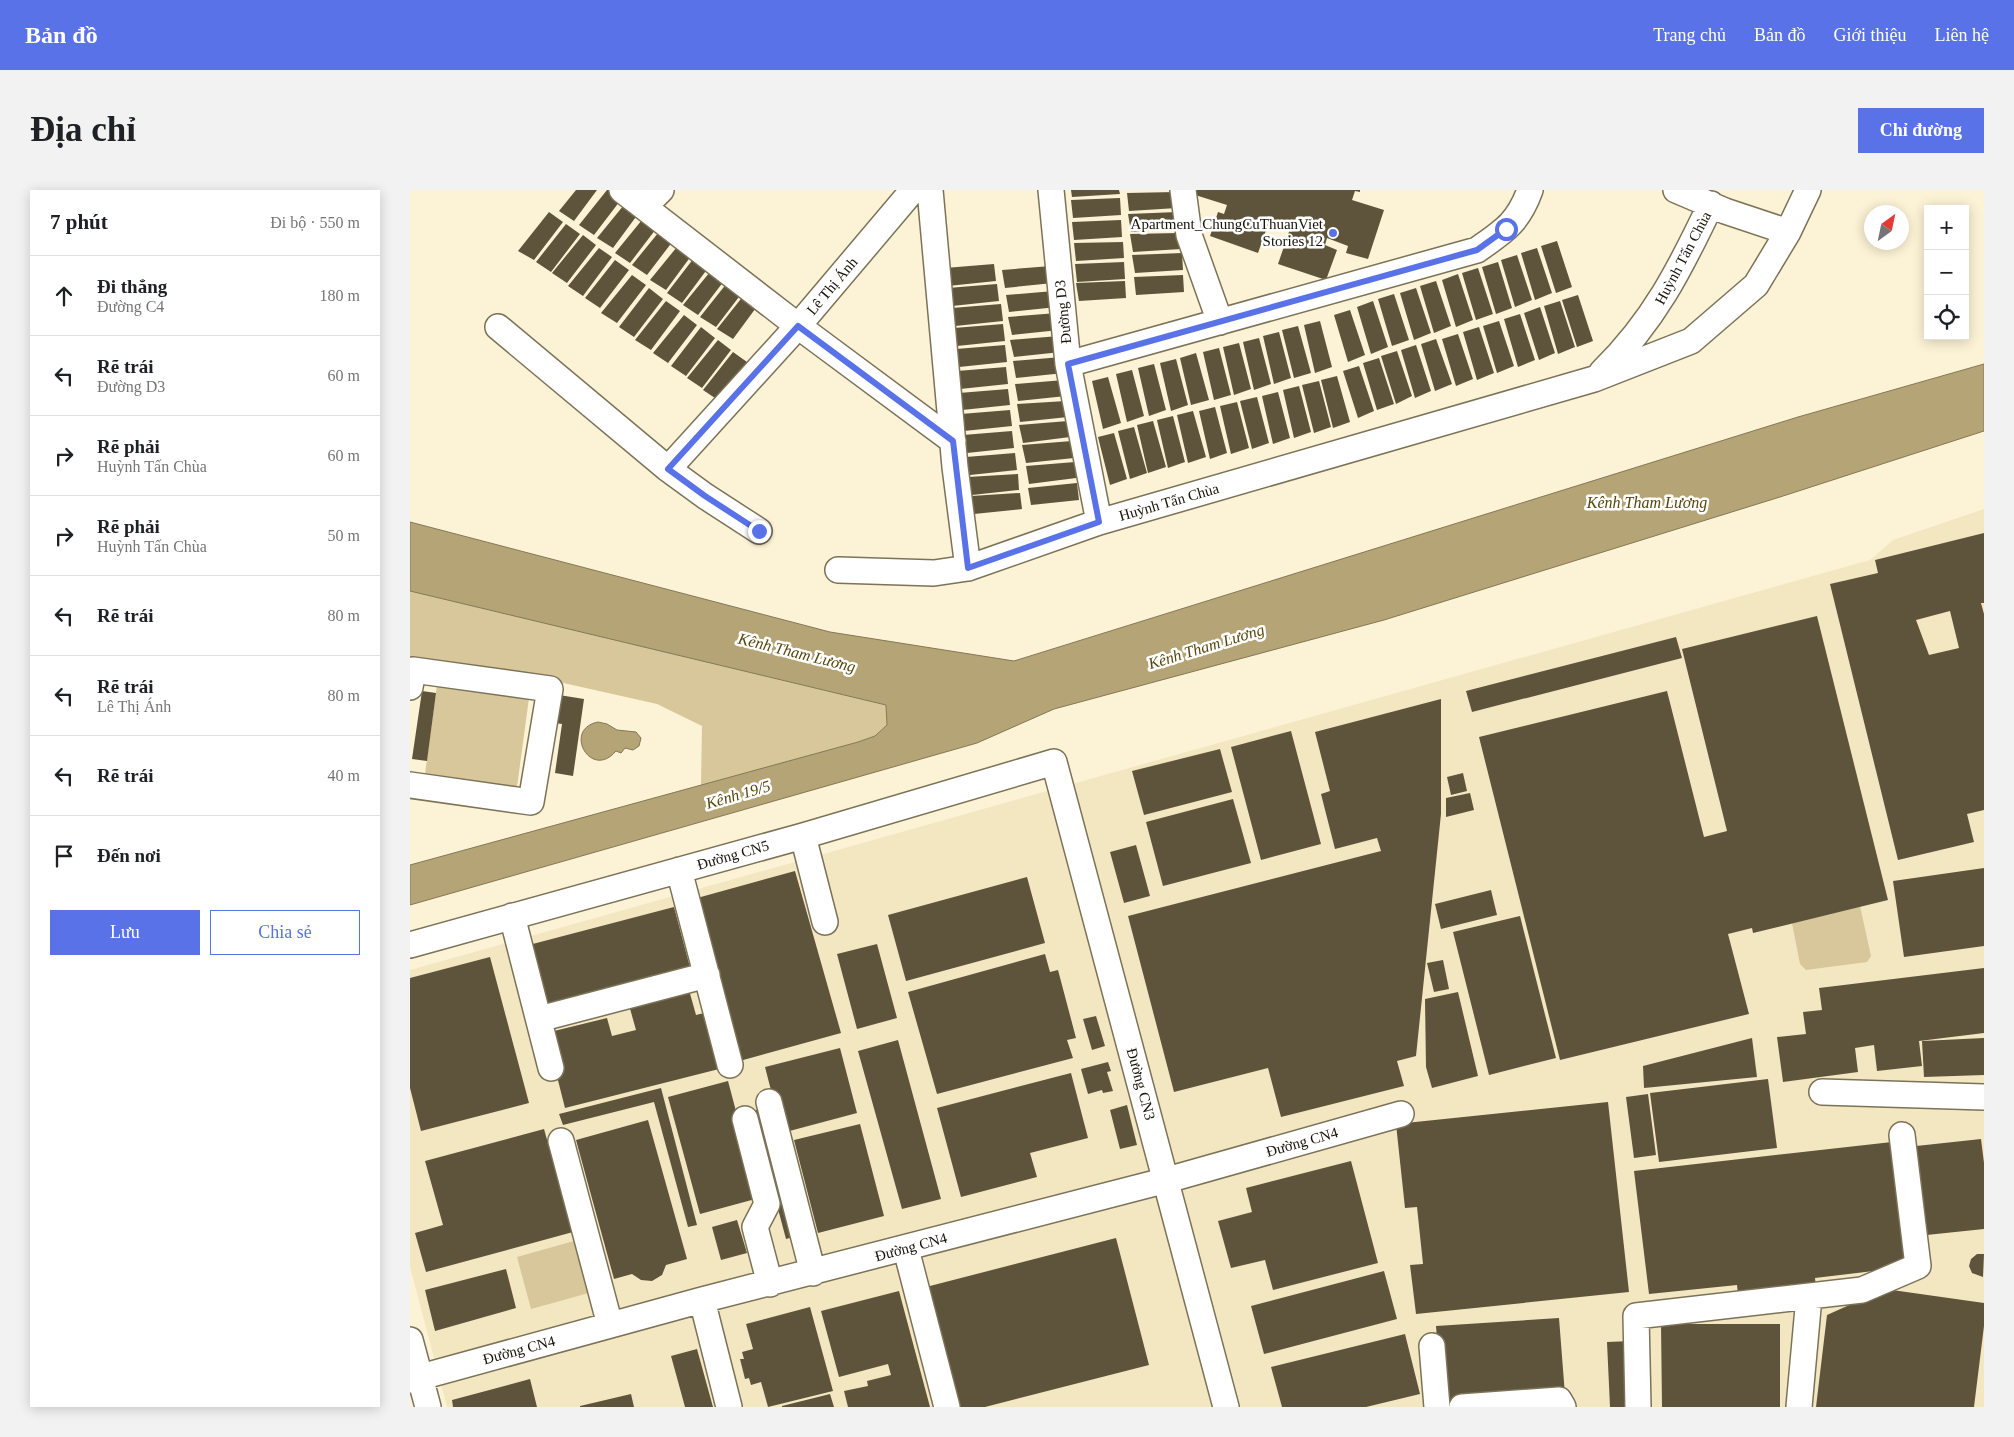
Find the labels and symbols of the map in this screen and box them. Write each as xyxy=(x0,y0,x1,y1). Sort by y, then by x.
north arrow xyxy=(1864,205,1909,250)
street label: Huỳnh Tấn Chùa xyxy=(1652,208,1714,307)
place label: Apartment_ChungCuThuanViet Stories 12 xyxy=(1131,216,1324,249)
route start xyxy=(1495,218,1518,241)
marker: Apartment_ChungCuThuanViet Stories 12 xyxy=(1327,227,1339,239)
street label: Lê Thị Ánh xyxy=(803,254,861,318)
street label: Đường D3 xyxy=(1052,279,1074,345)
street label: Huỳnh Tấn Chùa xyxy=(1117,480,1221,524)
water label: Kênh Tham Lương xyxy=(1586,494,1707,512)
route end xyxy=(748,520,771,543)
water label: Kênh Tham Lương xyxy=(1145,621,1266,673)
water label: Kênh Tham Lương xyxy=(735,629,857,676)
water label: Kênh 19/5 xyxy=(703,777,772,812)
street label: Đường CN5 xyxy=(695,837,771,873)
street label: Đường CN3 xyxy=(1124,1046,1158,1122)
street label: Đường CN4 xyxy=(1264,1124,1340,1160)
street label: Đường CN4 xyxy=(873,1230,949,1264)
street label: Đường CN4 xyxy=(481,1333,557,1367)

